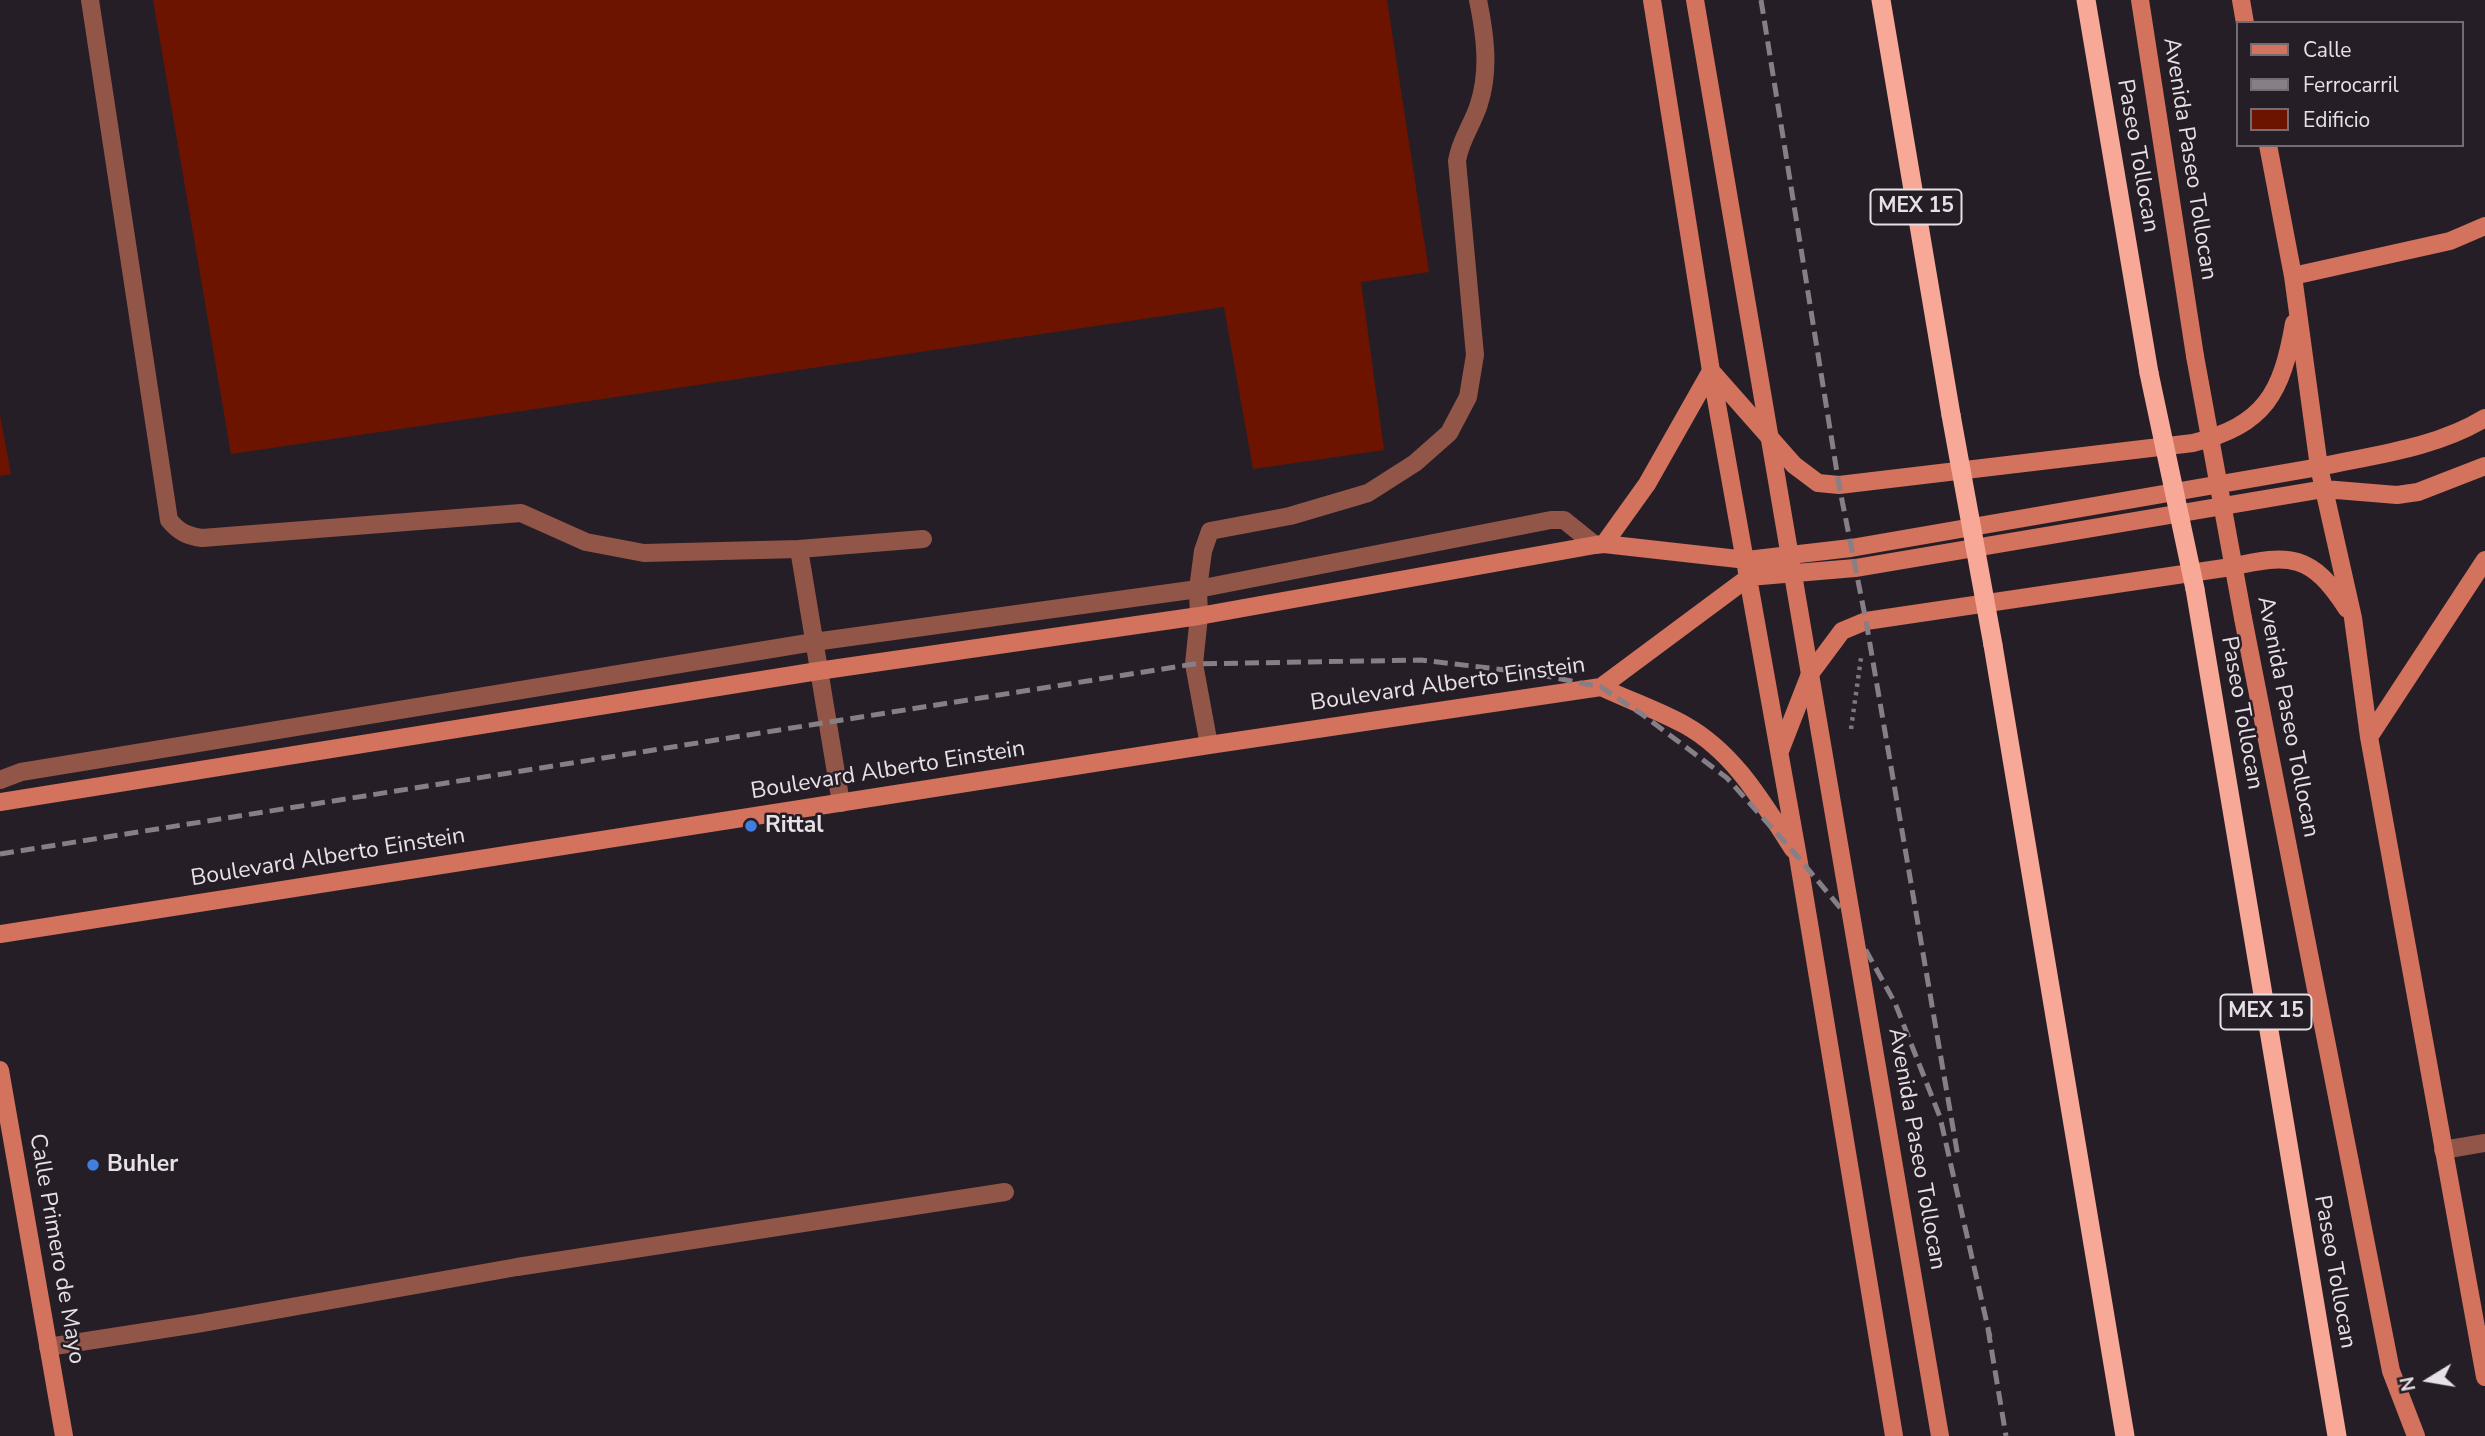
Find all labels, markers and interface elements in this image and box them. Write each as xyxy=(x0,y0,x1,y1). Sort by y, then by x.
legend xyxy=(2236,21,2464,147)
street label: Avenida Paseo Tollocan xyxy=(2156,36,2222,282)
text: Calle xyxy=(2303,36,2351,64)
text: Ferrocarril xyxy=(2303,71,2399,99)
street label: Paseo Tollocan xyxy=(2110,77,2164,235)
text: Edificio xyxy=(2303,106,2370,134)
road number: MEX 15 xyxy=(1870,190,1962,224)
street label: Avenida Paseo Tollocan xyxy=(2250,594,2324,840)
street label: Paseo Tollocan xyxy=(2214,634,2268,792)
street label: Boulevard Alberto Einstein xyxy=(1309,652,1587,718)
street label: Boulevard Alberto Einstein xyxy=(749,736,1027,806)
place label: Rittal xyxy=(765,812,824,840)
marker: Rittal xyxy=(743,818,759,834)
street label: Boulevard Alberto Einstein xyxy=(189,823,467,893)
road number: MEX 15 xyxy=(2220,995,2312,1030)
street label: Avenida Paseo Tollocan xyxy=(1881,1026,1951,1272)
street label: Calle Primero de Mayo xyxy=(22,1132,90,1366)
place label: Buhler xyxy=(107,1151,178,1179)
marker: Buhler xyxy=(85,1157,101,1173)
street label: Paseo Tollocan xyxy=(2307,1193,2361,1351)
north arrow xyxy=(2394,1345,2464,1415)
text: N xyxy=(2394,1375,2423,1393)

